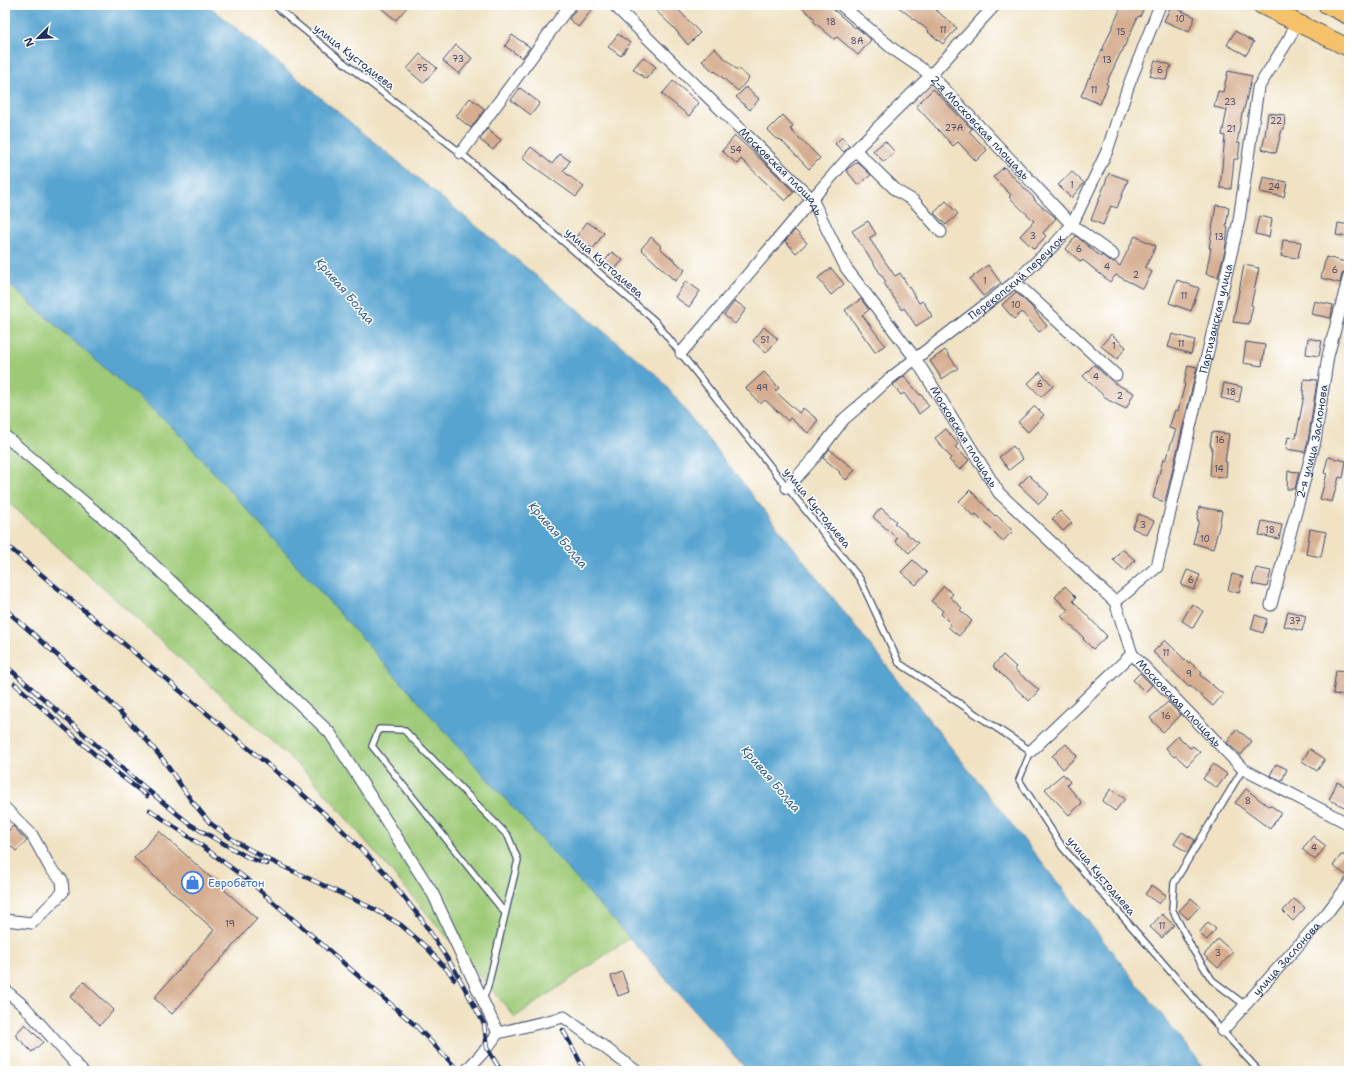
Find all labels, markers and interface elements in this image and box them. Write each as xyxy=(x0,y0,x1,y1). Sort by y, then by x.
house number: 10 xyxy=(1175,13,1185,25)
house number: 18 xyxy=(826,16,836,28)
north arrow xyxy=(18,18,58,58)
street label: улица Кустодиева xyxy=(310,21,398,94)
house number: 11 xyxy=(939,24,947,36)
house number: 15 xyxy=(1116,26,1126,38)
text: N xyxy=(21,35,38,49)
house number: 8А xyxy=(851,35,864,47)
house number: 73 xyxy=(452,53,464,65)
house number: 13 xyxy=(1102,54,1112,66)
house number: 75 xyxy=(416,62,428,74)
house number: 6 xyxy=(1157,64,1163,76)
street label: 2-я Московская площадь xyxy=(927,72,1033,183)
house number: 11 xyxy=(1090,84,1098,96)
house number: 23 xyxy=(1224,96,1236,108)
house number: 22 xyxy=(1270,115,1282,127)
house number: 27А xyxy=(945,122,964,134)
house number: 21 xyxy=(1226,123,1236,135)
street label: Московская площадь xyxy=(736,124,827,218)
house number: 54 xyxy=(730,144,742,156)
house number: 1 xyxy=(1070,179,1074,191)
house number: 24 xyxy=(1268,181,1280,193)
street label: улица Кустодиева xyxy=(562,225,647,301)
house number: 3 xyxy=(1030,230,1036,242)
street label: Перекопский переулок xyxy=(965,231,1068,323)
house number: 13 xyxy=(1214,231,1224,243)
house number: 6 xyxy=(1076,243,1082,255)
water label: Кривая Болда xyxy=(312,254,378,328)
house number: 4 xyxy=(1104,261,1110,273)
street label: Партизанская улица xyxy=(1196,262,1236,375)
house number: 6 xyxy=(1332,264,1338,276)
house number: 2 xyxy=(1133,269,1139,281)
house number: 1 xyxy=(983,275,987,287)
house number: 11 xyxy=(1180,290,1188,302)
house number: 10 xyxy=(1011,299,1021,311)
house number: 51 xyxy=(761,334,769,346)
house number: 11 xyxy=(1177,338,1185,350)
house number: 1 xyxy=(1112,340,1116,352)
house number: 4 xyxy=(1093,371,1099,383)
house number: 6 xyxy=(1037,378,1043,390)
house number: 49 xyxy=(756,382,768,394)
street label: Московская площадь xyxy=(927,383,1001,490)
street label: 2-я улица Заслонова xyxy=(1293,383,1331,500)
house number: 18 xyxy=(1226,386,1236,398)
house number: 2 xyxy=(1117,390,1123,402)
house number: 16 xyxy=(1215,434,1225,446)
house number: 14 xyxy=(1214,463,1224,475)
street label: улица Кустодиева xyxy=(780,465,854,551)
water label: Кривая Болда xyxy=(525,498,591,572)
house number: 3 xyxy=(1140,519,1146,531)
house number: 18 xyxy=(1265,524,1275,536)
house number: 10 xyxy=(1200,533,1210,545)
house number: 6 xyxy=(1188,574,1194,586)
house number: 37 xyxy=(1289,615,1301,627)
house number: 11 xyxy=(1162,647,1170,659)
street label: Московская площадь xyxy=(1133,655,1225,750)
house number: 9 xyxy=(1186,668,1192,680)
house number: 16 xyxy=(1161,710,1171,722)
water label: Кривая Болда xyxy=(738,742,804,816)
house number: 8 xyxy=(1245,795,1251,807)
street label: улица Кустодиева xyxy=(1063,833,1139,919)
house number: 4 xyxy=(1311,842,1317,854)
shop icon: Евробетон xyxy=(179,870,205,896)
place label: Евробетон xyxy=(208,876,264,891)
house number: 1 xyxy=(1292,904,1296,916)
house number: 19 xyxy=(225,918,235,930)
street label: улица Заслонова xyxy=(1250,918,1324,999)
house number: 11 xyxy=(1158,920,1166,932)
house number: 3 xyxy=(1215,947,1221,959)

